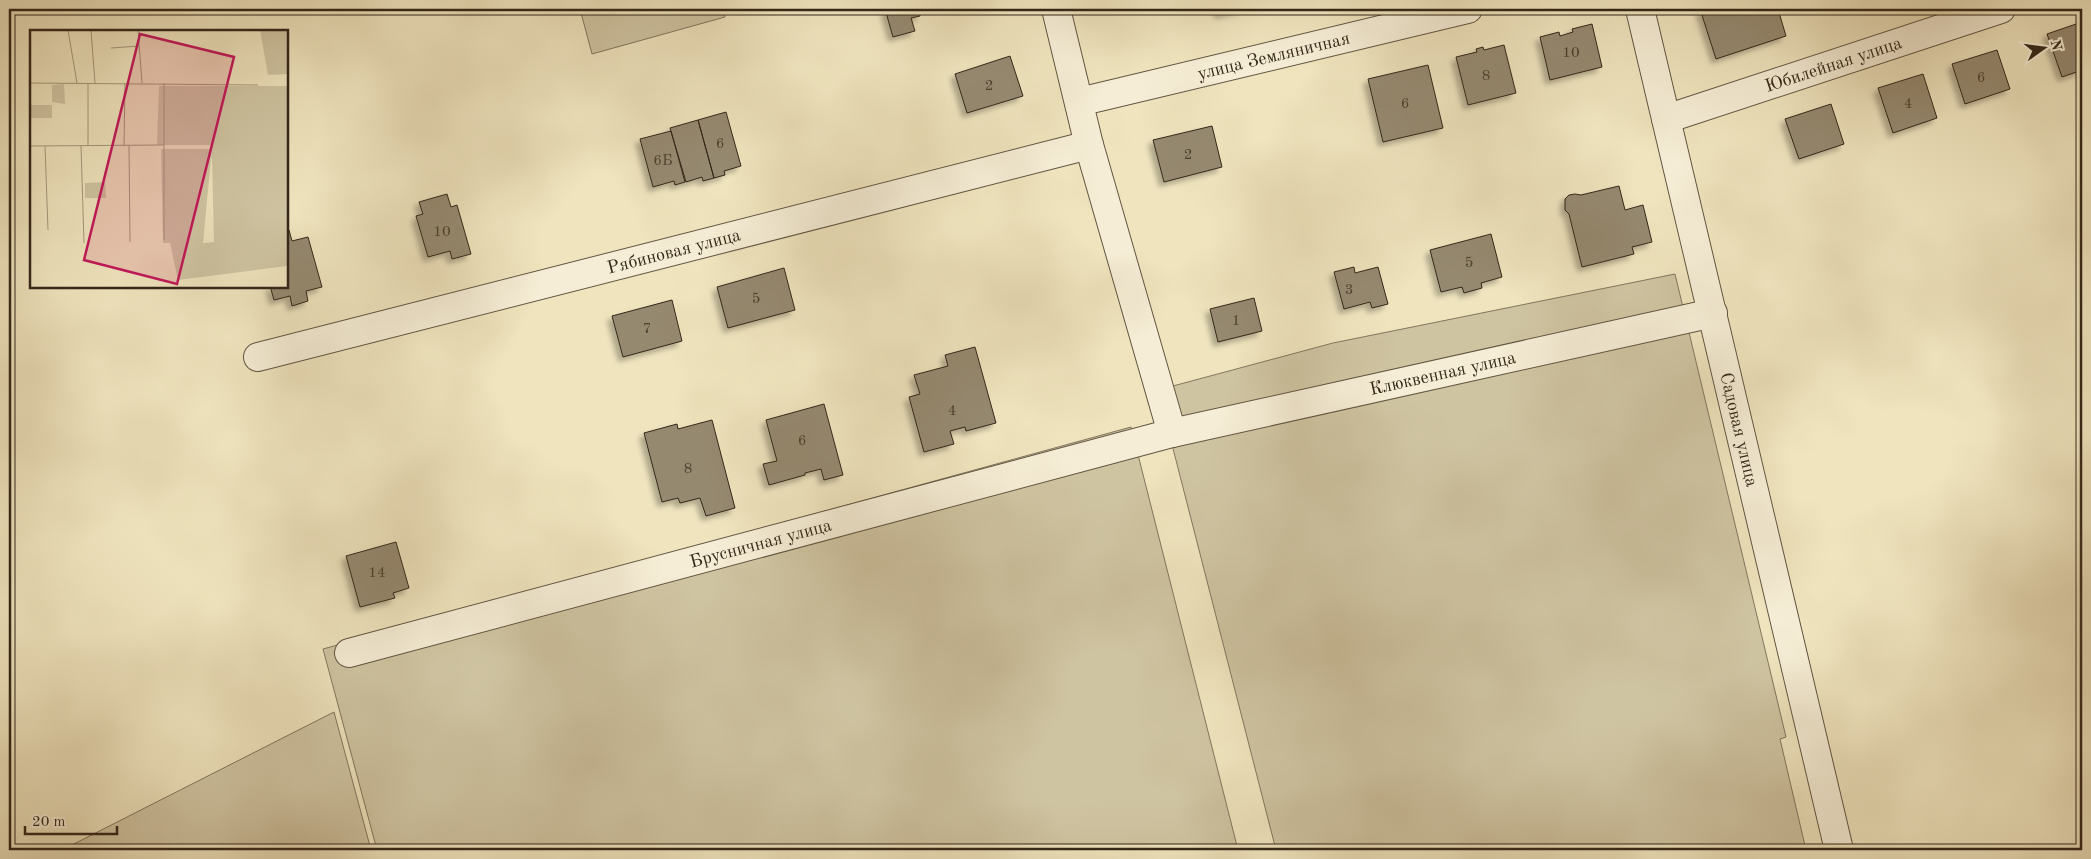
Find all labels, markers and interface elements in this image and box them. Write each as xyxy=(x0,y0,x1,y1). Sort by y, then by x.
north arrow xyxy=(2018,22,2068,72)
inset map xyxy=(30,30,288,288)
street label: улица Земляничная xyxy=(1196,30,1352,83)
street label: Юбилейная улица xyxy=(1763,34,1904,96)
text: N xyxy=(2048,38,2064,52)
house number: 10 xyxy=(1562,46,1580,61)
house number: 8 xyxy=(1482,69,1490,84)
house number: 6 xyxy=(1977,71,1985,86)
house number: 2 xyxy=(985,79,993,94)
house number: 6 xyxy=(1401,97,1409,112)
house number: 4 xyxy=(1904,97,1912,112)
house number: 6 xyxy=(716,137,724,152)
house number: 2 xyxy=(1184,148,1192,163)
house number: 6Б xyxy=(653,154,673,169)
house number: 10 xyxy=(433,225,451,240)
street label: Рябиновая улица xyxy=(605,226,743,278)
house number: 5 xyxy=(1465,256,1473,271)
house number: 3 xyxy=(1345,283,1353,298)
house number: 5 xyxy=(752,292,760,307)
house number: 1 xyxy=(1232,314,1240,329)
house number: 7 xyxy=(643,322,651,337)
street label: Клюквенная улица xyxy=(1368,349,1518,399)
street label: Садовая улица xyxy=(1716,371,1761,489)
house number: 4 xyxy=(948,404,956,419)
house number: 6 xyxy=(798,434,806,449)
house number: 8 xyxy=(684,462,692,477)
street label: Брусничная улица xyxy=(688,516,834,572)
house number: 14 xyxy=(368,566,386,581)
scale bar xyxy=(25,804,118,836)
text: 20 m xyxy=(32,815,66,830)

